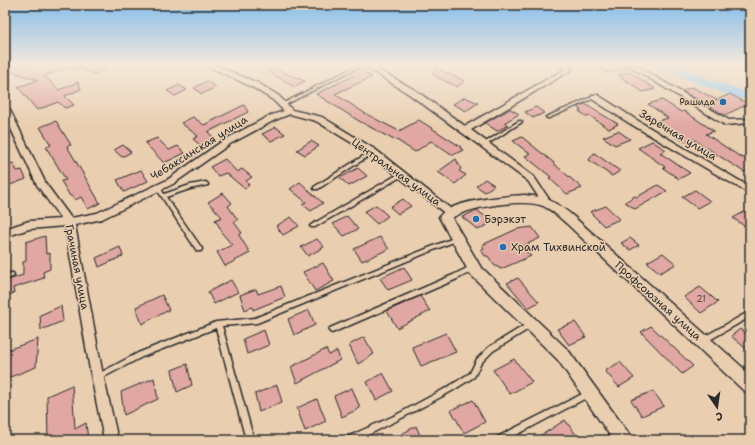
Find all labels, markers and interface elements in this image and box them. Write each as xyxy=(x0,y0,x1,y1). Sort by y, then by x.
place label: Рашида xyxy=(680,96,715,108)
marker: Рашида xyxy=(718,97,728,107)
street label: Заречная улица xyxy=(637,106,720,164)
street label: Чебаксинская улица xyxy=(148,112,250,184)
street label: Центральная улица xyxy=(348,134,444,210)
place label: Бэрэкэт xyxy=(484,212,526,227)
marker: Бэрэкэт xyxy=(471,214,481,224)
street label: Грачиная улица xyxy=(61,223,93,311)
place label: Храм Тихвинской xyxy=(511,240,606,255)
marker: Храм Тихвинской xyxy=(498,242,508,252)
street label: Профсоюзная улица xyxy=(612,258,705,344)
house number: 21 xyxy=(696,293,706,305)
north arrow xyxy=(697,387,737,427)
text: С xyxy=(714,408,724,424)

